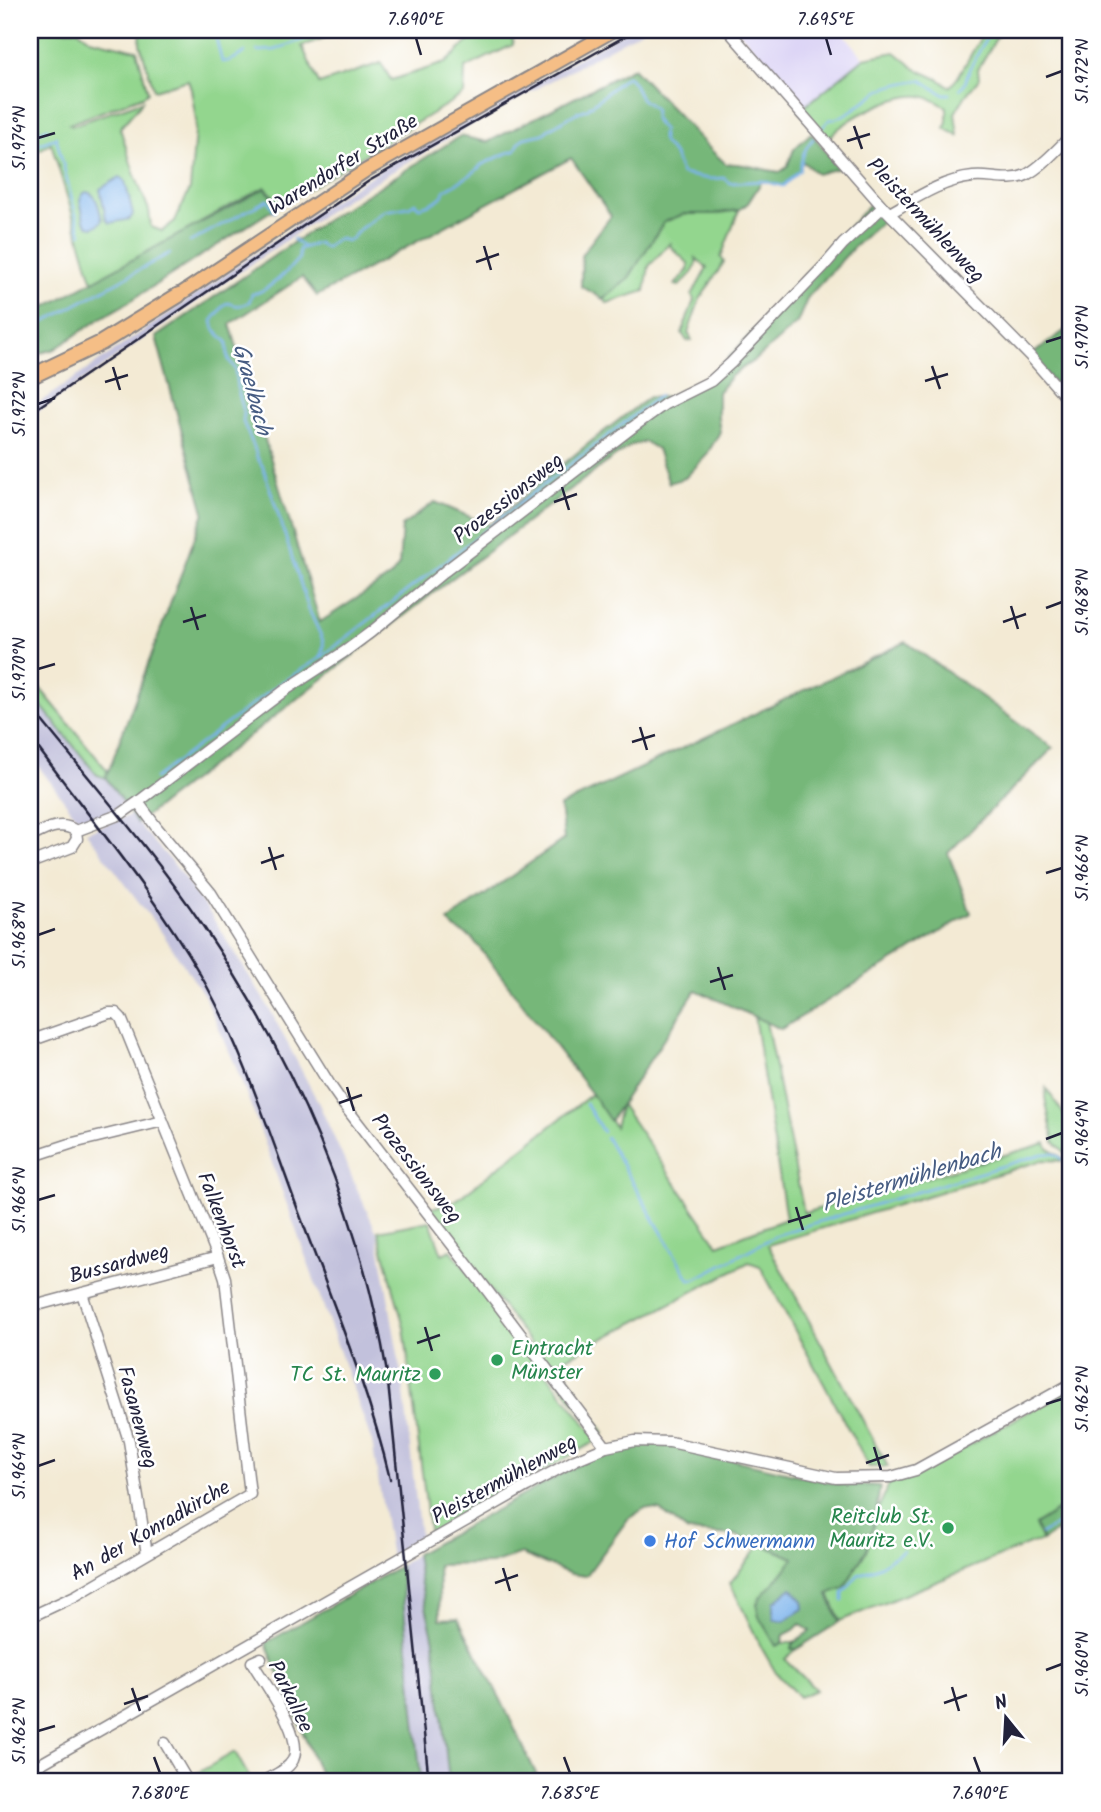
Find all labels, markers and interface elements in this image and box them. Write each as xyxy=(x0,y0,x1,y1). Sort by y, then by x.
text: 7.690°E xyxy=(388,6,445,35)
text: 7.695°E xyxy=(797,6,855,35)
text: 51.972°N xyxy=(1069,38,1098,104)
text: 51.974°N xyxy=(6,106,35,170)
street label: Warendorfer Straße xyxy=(262,106,426,225)
street label: Pleistermühlenweg xyxy=(858,151,992,291)
text: 51.970°N xyxy=(1069,305,1098,369)
water label: Graelbach xyxy=(222,340,281,441)
text: 51.972°N xyxy=(6,371,35,437)
street label: Prozessionsweg xyxy=(446,445,571,553)
text: 51.968°N xyxy=(1069,568,1098,636)
text: 51.970°N xyxy=(6,637,35,701)
text: 51.966°N xyxy=(1069,835,1098,901)
text: 51.968°N xyxy=(6,901,35,969)
text: 51.964°N xyxy=(1069,1100,1098,1166)
street label: Prozessionsweg xyxy=(362,1106,470,1231)
water label: Pleistermühlenbach xyxy=(817,1134,1007,1223)
text: 51.966°N xyxy=(6,1167,35,1233)
street label: Falkenhorst xyxy=(187,1167,254,1275)
street label: Bussardweg xyxy=(66,1235,173,1294)
place label: Eintracht Münster xyxy=(511,1333,594,1390)
marker: Eintracht Münster xyxy=(489,1352,505,1368)
place label: TC St. Mauritz xyxy=(290,1359,421,1392)
street label: Fasanenweg xyxy=(107,1362,166,1472)
text: 51.962°N xyxy=(1069,1365,1098,1433)
marker: TC St. Mauritz xyxy=(427,1366,443,1382)
street label: Pleistermühlenweg xyxy=(426,1427,584,1534)
text: 51.964°N xyxy=(6,1433,35,1499)
street label: An der Konradkirche xyxy=(65,1472,237,1591)
place label: Reitclub St. Mauritz e.V. xyxy=(829,1501,934,1558)
marker: Reitclub St. Mauritz e.V. xyxy=(940,1520,956,1536)
place label: Hof Schwermann xyxy=(664,1526,815,1559)
marker: Hof Schwermann xyxy=(642,1533,658,1549)
text: 51.960°N xyxy=(1069,1631,1098,1697)
street label: Parkallee xyxy=(258,1655,322,1739)
north arrow xyxy=(972,1682,1042,1752)
text: N xyxy=(991,1688,1012,1720)
text: 51.962°N xyxy=(6,1697,35,1765)
text: 7.680°E xyxy=(130,1780,190,1809)
text: 7.685°E xyxy=(540,1780,600,1809)
text: 7.690°E xyxy=(952,1780,1009,1809)

